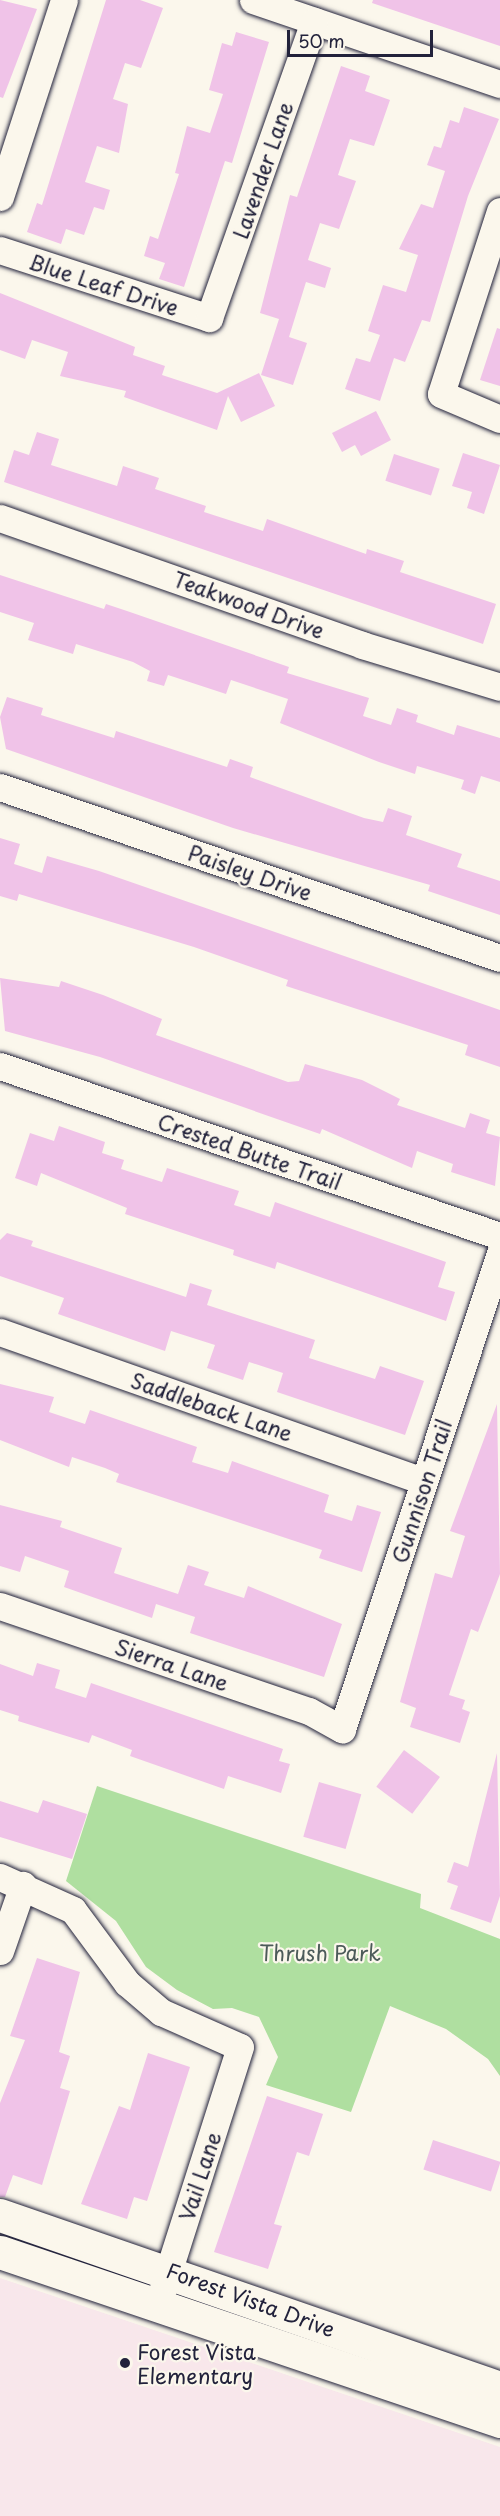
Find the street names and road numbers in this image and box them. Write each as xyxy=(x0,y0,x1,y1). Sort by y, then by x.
street label: Lavender Lane xyxy=(227,98,297,242)
street label: Blue Leaf Drive xyxy=(26,248,182,320)
street label: Teakwood Drive xyxy=(170,565,328,643)
street label: Paisley Drive xyxy=(184,839,316,905)
street label: Crested Butte Trail xyxy=(155,1108,345,1194)
street label: Saddleback Lane xyxy=(128,1367,296,1445)
street label: Gunnison Trail xyxy=(386,1416,456,1566)
street label: Sierra Lane xyxy=(112,1633,232,1695)
street label: Vail Lane xyxy=(173,2128,225,2224)
street label: Forest Vista Drive xyxy=(162,2256,340,2342)

